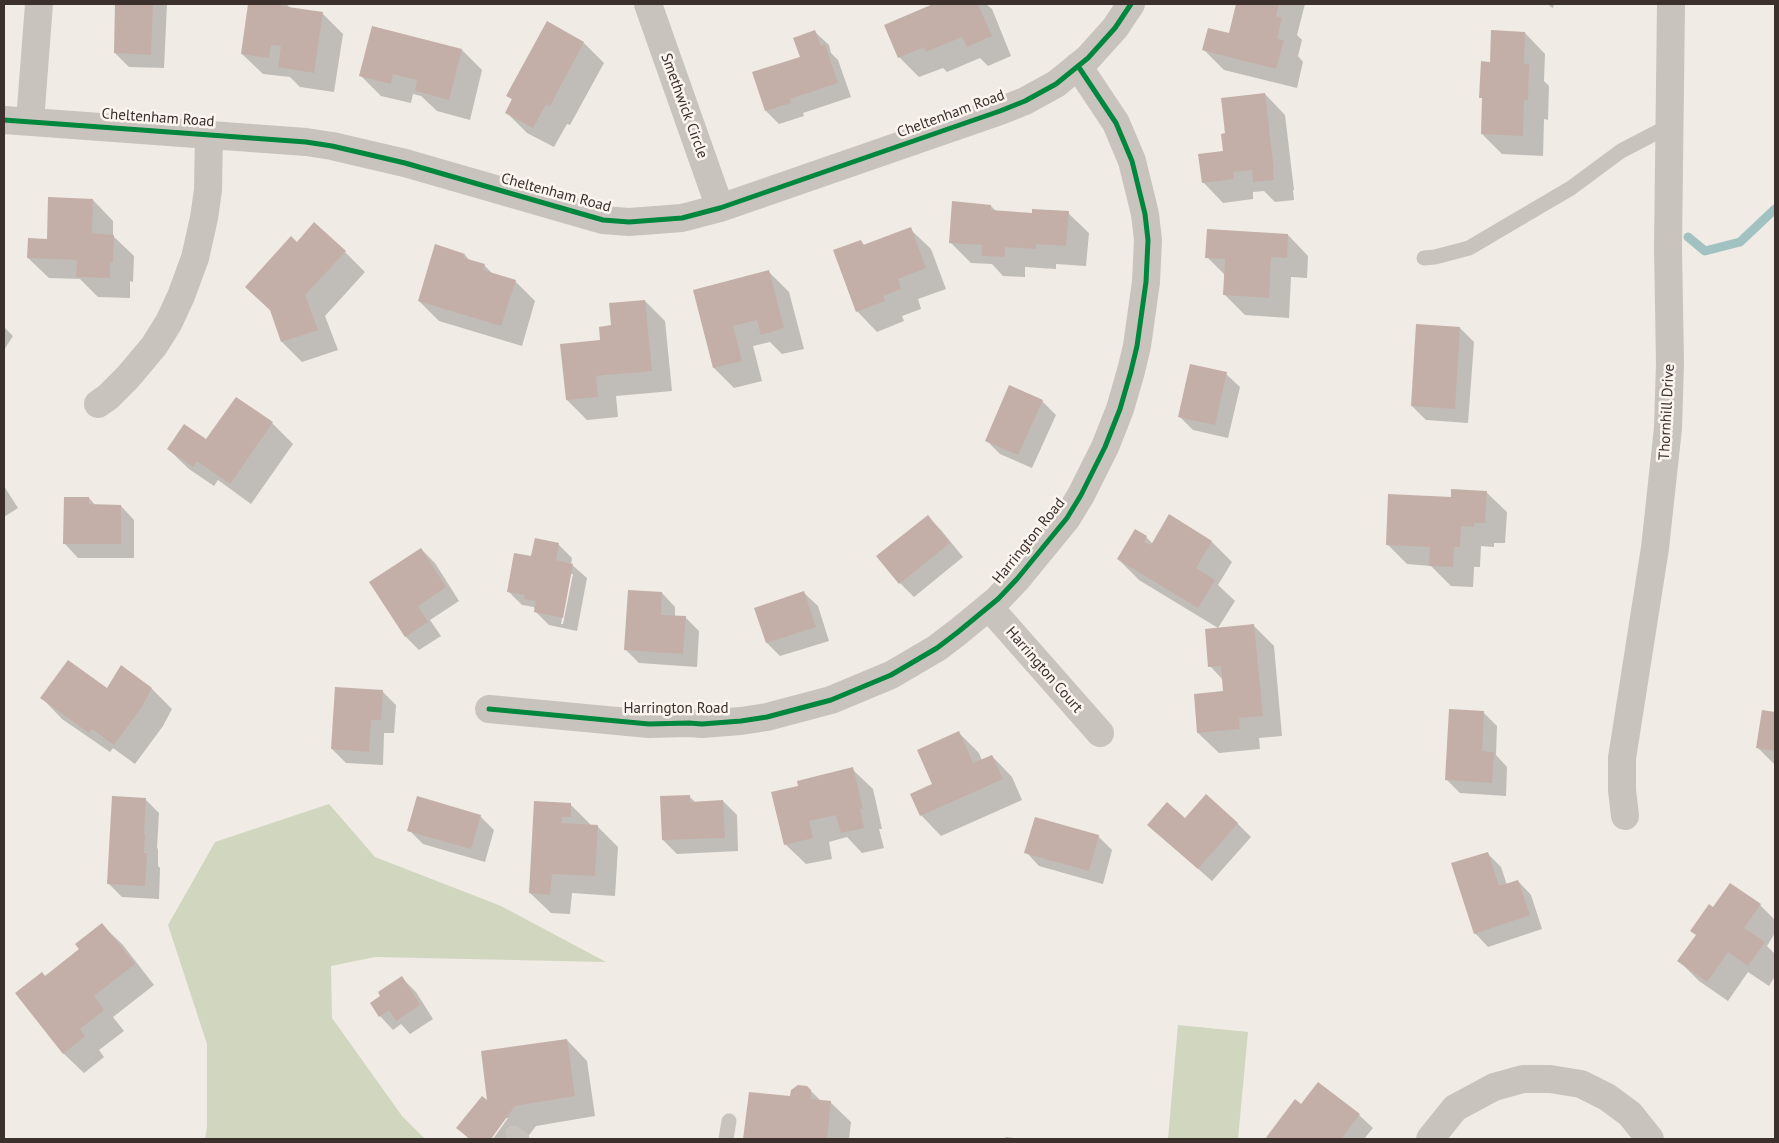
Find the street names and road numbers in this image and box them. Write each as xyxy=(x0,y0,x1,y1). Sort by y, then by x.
street label: Smethwick Circle xyxy=(657,51,711,161)
street label: Cheltenham Road xyxy=(895,86,1007,142)
street label: Cheltenham Road xyxy=(101,105,215,131)
street label: Cheltenham Road xyxy=(499,170,613,216)
street label: Thornhill Drive xyxy=(1655,363,1679,461)
street label: Harrington Road xyxy=(989,495,1069,587)
street label: Harrington Court xyxy=(1002,623,1086,717)
street label: Harrington Road xyxy=(624,700,728,718)

